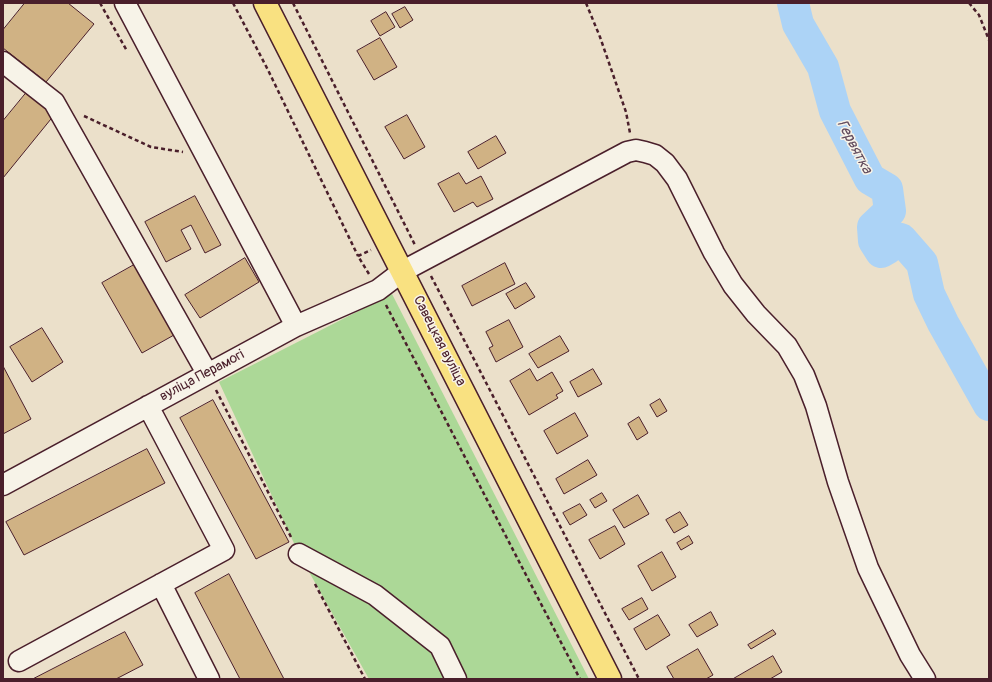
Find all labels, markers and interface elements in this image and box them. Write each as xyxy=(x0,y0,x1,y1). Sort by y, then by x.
water label: Гервятка xyxy=(832,117,876,177)
street label: Савецкая вуліца xyxy=(409,293,469,389)
street label: вуліца Перамогі xyxy=(157,347,247,405)

